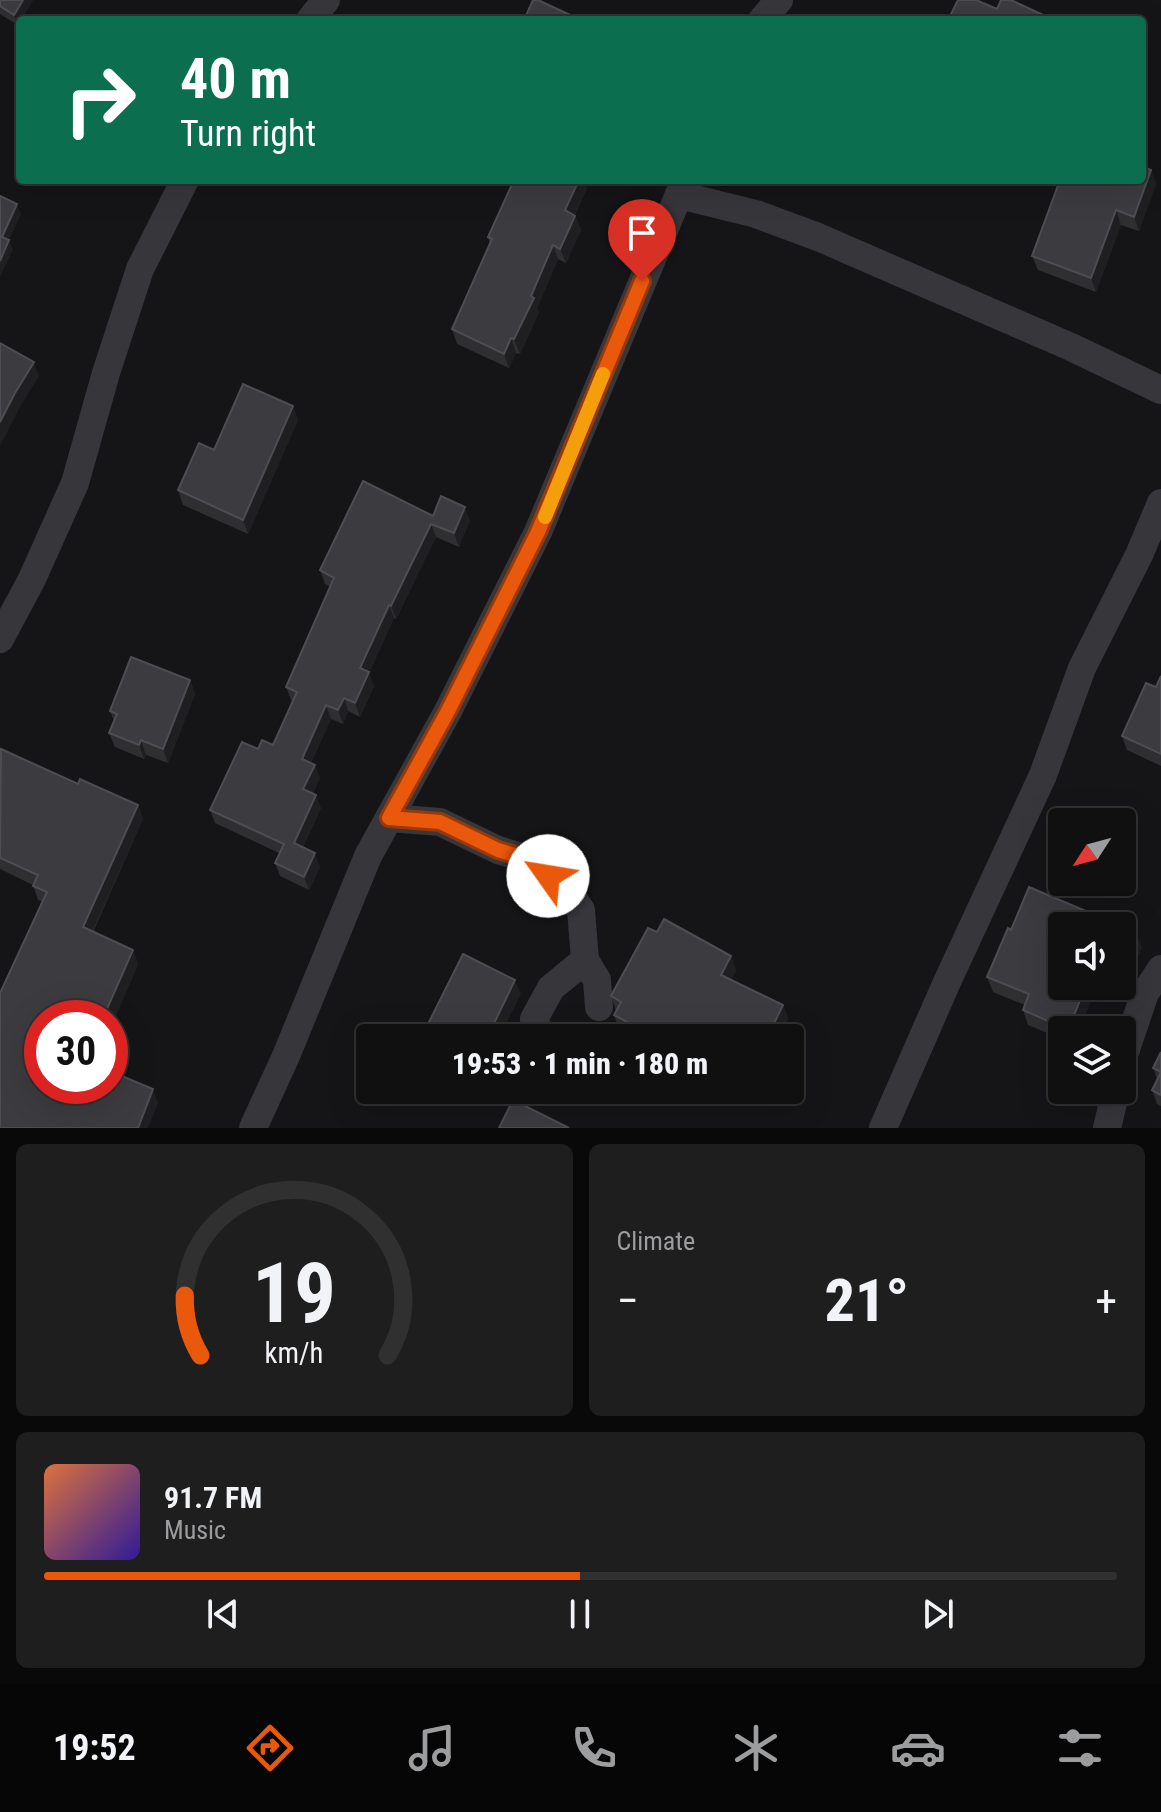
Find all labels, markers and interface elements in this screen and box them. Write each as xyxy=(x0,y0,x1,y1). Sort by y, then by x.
text: 40 m xyxy=(180,46,291,112)
icon: right xyxy=(48,48,152,152)
text: Turn right xyxy=(180,113,316,155)
pin xyxy=(608,199,676,281)
icon: arrive xyxy=(620,211,664,255)
north arrow xyxy=(1048,808,1136,896)
map controls xyxy=(1048,808,1136,1104)
position arrow xyxy=(506,834,590,918)
button: sound xyxy=(1048,912,1136,1000)
speed limit sign: 30 xyxy=(24,1000,128,1104)
button: layers xyxy=(1048,1016,1136,1104)
text: 19:53 · 1 min · 180 m xyxy=(452,1046,708,1081)
text: Climate xyxy=(617,1226,695,1256)
text: 19 xyxy=(252,1245,336,1342)
text: 21° xyxy=(825,1265,909,1336)
text: − xyxy=(617,1275,639,1327)
text: + xyxy=(1095,1275,1117,1327)
text: km/h xyxy=(265,1336,324,1370)
text: 91.7 FM xyxy=(164,1480,262,1515)
text: Music xyxy=(164,1515,226,1545)
icon: previous xyxy=(201,1592,245,1636)
icon: pause xyxy=(558,1592,602,1636)
icon: next xyxy=(916,1592,960,1636)
icon: directions xyxy=(242,1720,298,1776)
icon: music xyxy=(404,1720,460,1776)
icon: phone xyxy=(566,1720,622,1776)
icon: climate xyxy=(728,1720,784,1776)
icon: car xyxy=(890,1720,946,1776)
icon: filters xyxy=(1052,1720,1108,1776)
text: 19:52 xyxy=(53,1727,136,1769)

